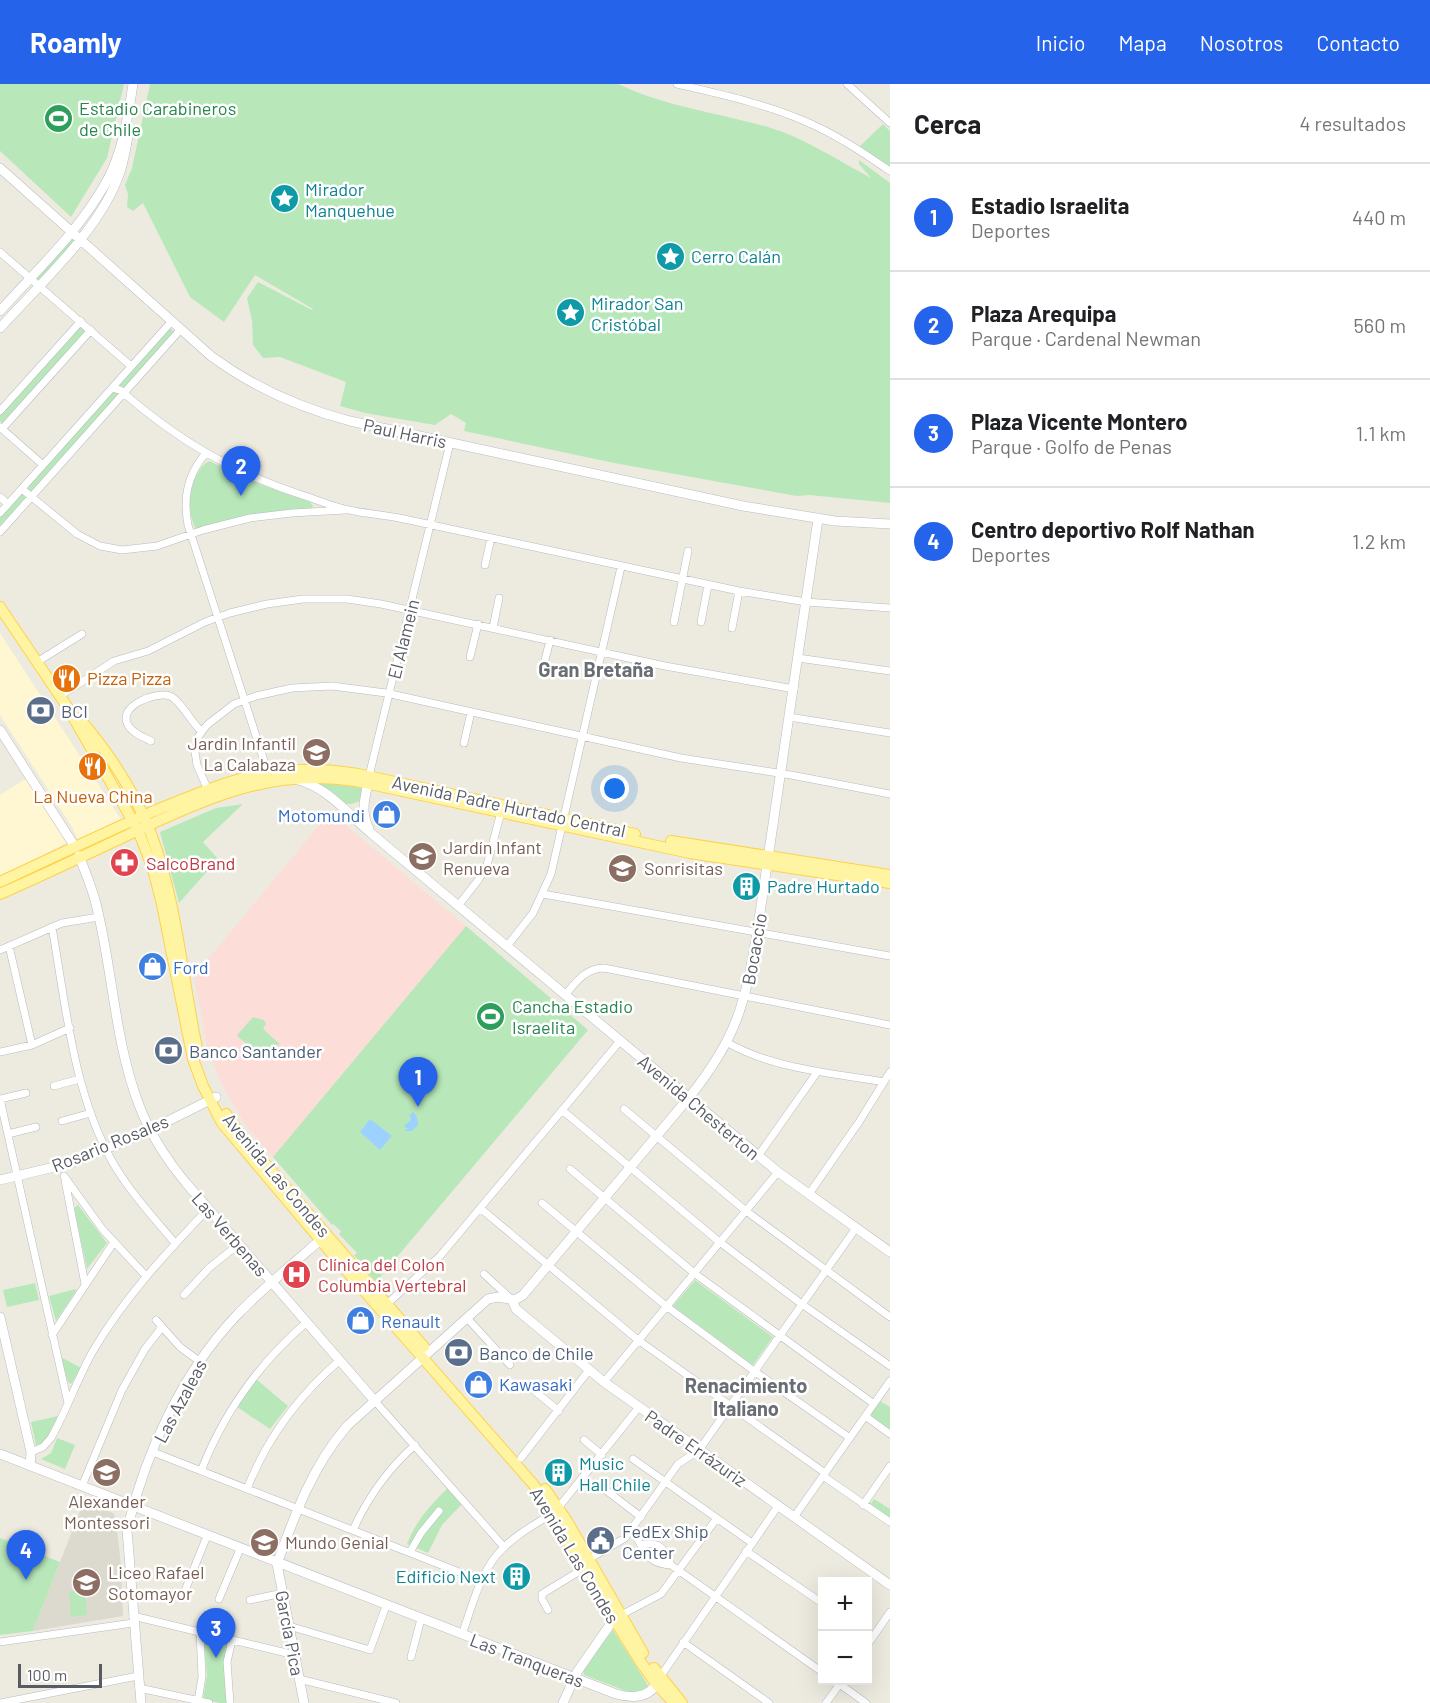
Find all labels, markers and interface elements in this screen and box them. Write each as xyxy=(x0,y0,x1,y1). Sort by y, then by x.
text: Roamly xyxy=(30,25,122,59)
text: Inicio xyxy=(1036,30,1086,55)
text: Mapa xyxy=(1119,30,1167,55)
text: Nosotros xyxy=(1200,30,1283,55)
text: Contacto xyxy=(1316,30,1400,55)
place label: Estadio Carabineros de Chile xyxy=(79,97,236,140)
sports icon: Estadio Carabineros de Chile xyxy=(42,102,74,134)
text: Cerca xyxy=(914,108,981,139)
text: 4 resultados xyxy=(1299,111,1406,135)
place label: Mirador Manquehue xyxy=(305,178,395,221)
place icon: Mirador Manquehue xyxy=(268,183,300,215)
text: Estadio Israelita xyxy=(971,192,1129,218)
text: 1 xyxy=(930,205,937,229)
text: 440 m xyxy=(1352,205,1406,229)
text: Deportes xyxy=(971,218,1050,242)
place icon: Cerro Calán xyxy=(654,240,686,272)
place label: Cerro Calán xyxy=(691,245,781,267)
place label: Mirador San Cristóbal xyxy=(591,292,683,335)
place icon: Mirador San Cristóbal xyxy=(554,297,586,329)
text: Plaza Arequipa xyxy=(971,300,1116,326)
text: 2 xyxy=(928,313,939,337)
text: 560 m xyxy=(1354,313,1406,337)
text: Parque · Cardenal Newman xyxy=(971,326,1201,350)
text: Plaza Vicente Montero xyxy=(971,408,1188,434)
street label: Paul Harris xyxy=(361,413,449,453)
text: 3 xyxy=(928,421,939,445)
text: 1.1 km xyxy=(1356,421,1406,445)
text: Parque · Golfo de Penas xyxy=(971,434,1172,458)
pin: 2 xyxy=(222,446,260,496)
text: Centro deportivo Rolf Nathan xyxy=(971,516,1255,542)
text: 4 xyxy=(927,529,940,553)
text: 1.2 km xyxy=(1352,529,1406,553)
text: Deportes xyxy=(971,542,1050,566)
street label: El Alamein xyxy=(382,597,424,681)
district label: Gran Bretaña xyxy=(538,657,654,681)
restaurant icon: Pizza Pizza xyxy=(50,662,82,694)
place label: Pizza Pizza xyxy=(87,667,172,689)
bank icon: BCI xyxy=(24,695,56,727)
place label: BCI xyxy=(61,700,88,722)
place label: Jardin Infantil La Calabaza xyxy=(188,732,296,775)
school or university icon: Jardin Infantil La Calabaza xyxy=(301,737,333,769)
restaurant icon: La Nueva China xyxy=(77,751,109,783)
street label: Avenida Padre Hurtado Central xyxy=(390,770,628,842)
your location xyxy=(600,774,629,803)
place label: La Nueva China xyxy=(33,785,153,807)
shop icon: Motomundi xyxy=(370,799,402,831)
place label: Motomundi xyxy=(278,804,365,826)
place label: Jardín Infant Renueva xyxy=(443,836,542,879)
school or university icon: Jardín Infant Renueva xyxy=(406,841,438,873)
pharmacy icon: SalcoBrand xyxy=(109,847,141,879)
place label: SalcoBrand xyxy=(146,852,235,874)
school or university icon: Sonrisitas xyxy=(607,852,639,884)
place label: Sonrisitas xyxy=(644,857,723,879)
building icon: Padre Hurtado xyxy=(730,870,762,902)
place label: Padre Hurtado xyxy=(767,875,880,897)
street label: Bocaccio xyxy=(737,911,771,987)
shop icon: Ford xyxy=(136,951,168,983)
place label: Ford xyxy=(173,956,209,978)
place label: Cancha Estadio Israelita xyxy=(512,995,633,1038)
sports icon: Cancha Estadio Israelita xyxy=(475,1000,507,1032)
bank icon: Banco Santander xyxy=(152,1035,184,1067)
place label: Banco Santander xyxy=(189,1040,323,1062)
street label: Avenida Chesterton xyxy=(634,1050,764,1164)
pin: 1 xyxy=(398,1058,438,1107)
street label: Avenida Las Condes xyxy=(219,1109,335,1241)
street label: Rosario Rosales xyxy=(48,1110,172,1176)
street label: Las Verbenas xyxy=(187,1187,273,1281)
place label: Clínica del Colon Columbia Vertebral xyxy=(318,1253,466,1296)
hospital icon: Clínica del Colon Columbia Vertebral xyxy=(281,1258,313,1290)
shop icon: Renault xyxy=(344,1305,376,1337)
place label: Renault xyxy=(381,1310,441,1332)
bank icon: Banco de Chile xyxy=(442,1337,474,1369)
place label: Banco de Chile xyxy=(479,1342,594,1364)
street label: Las Azaleas xyxy=(149,1356,211,1446)
shop icon: Kawasaki xyxy=(462,1368,494,1400)
place label: Kawasaki xyxy=(499,1373,573,1395)
district label: Renacimiento Italiano xyxy=(685,1373,807,1420)
street label: Padre Errázuriz xyxy=(641,1405,751,1491)
place label: Music Hall Chile xyxy=(579,1452,651,1495)
school or university icon: Alexander Montessori xyxy=(91,1456,123,1488)
building icon: Music Hall Chile xyxy=(542,1457,574,1489)
street label: Avenida Las Condes xyxy=(526,1483,624,1627)
place label: Alexander Montessori xyxy=(64,1490,150,1533)
place label: FedEx Ship Center xyxy=(622,1520,709,1563)
public building icon: FedEx Ship Center xyxy=(585,1525,617,1557)
school or university icon: Mundo Genial xyxy=(248,1526,280,1558)
pin: 4 xyxy=(6,1530,46,1580)
place label: Mundo Genial xyxy=(285,1531,389,1553)
building icon: Edificio Next xyxy=(501,1560,533,1592)
place label: Liceo Rafael Sotomayor xyxy=(108,1561,204,1604)
place label: Edificio Next xyxy=(396,1565,496,1587)
school or university icon: Liceo Rafael Sotomayor xyxy=(71,1566,103,1598)
map controls xyxy=(818,1577,872,1685)
button: + xyxy=(818,1577,872,1631)
street label: García Pica xyxy=(271,1589,309,1677)
pin: 3 xyxy=(196,1608,236,1658)
street label: Las Tranqueras xyxy=(467,1628,587,1692)
button: − xyxy=(818,1631,872,1685)
scale bar xyxy=(18,1661,102,1688)
text: 100 m xyxy=(27,1665,67,1684)

